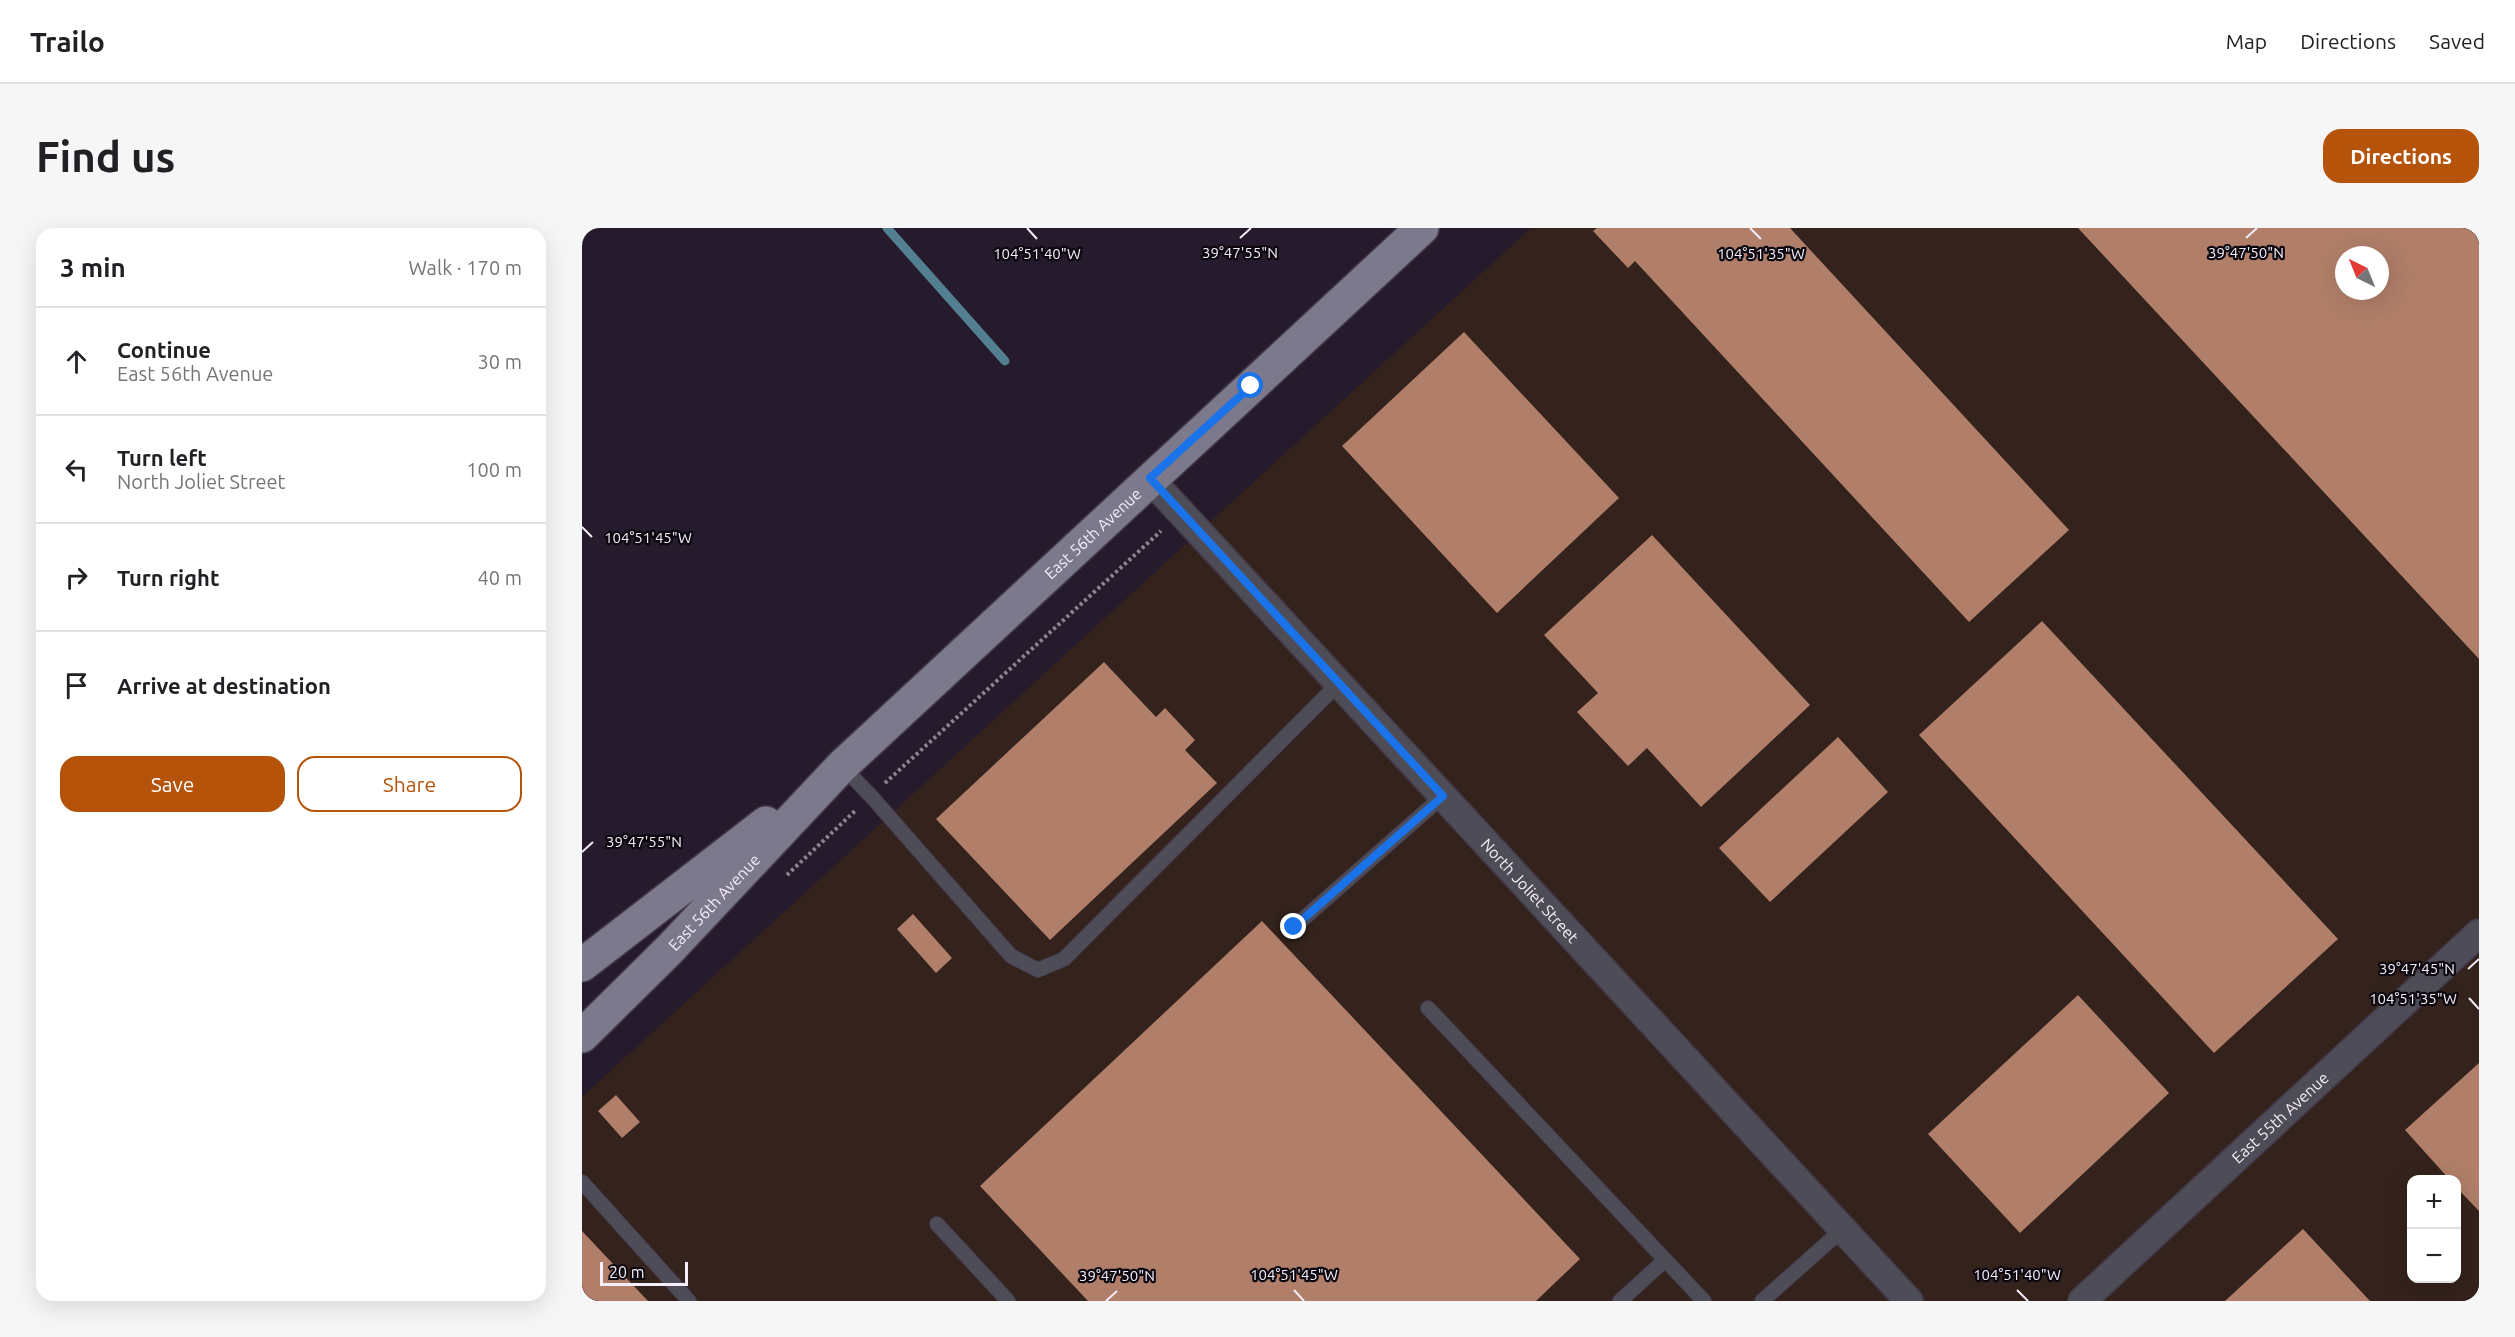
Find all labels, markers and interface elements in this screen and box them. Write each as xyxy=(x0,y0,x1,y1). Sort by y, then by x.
text: Trailo xyxy=(30,26,105,57)
text: Map xyxy=(2226,29,2267,53)
text: Directions xyxy=(2300,29,2396,53)
text: Saved xyxy=(2429,29,2485,53)
button: Directions xyxy=(2323,129,2479,183)
text: Find us xyxy=(36,133,175,180)
text: 39°47'55"N xyxy=(1202,244,1278,261)
text: 39°47'50"N xyxy=(2208,244,2284,261)
text: 104°51'40"W xyxy=(993,245,1081,262)
text: 104°51'35"W xyxy=(1717,245,1805,262)
north arrow xyxy=(2335,246,2389,300)
text: 3 min xyxy=(60,253,126,282)
text: Walk · 170 m xyxy=(409,256,522,279)
text: Continue xyxy=(117,337,211,362)
icon: ahead xyxy=(60,345,93,378)
text: 30 m xyxy=(478,350,522,373)
text: East 56th Avenue xyxy=(117,362,273,385)
route start xyxy=(1237,372,1263,398)
text: Turn left xyxy=(117,445,207,470)
icon: left xyxy=(60,453,93,486)
text: 100 m xyxy=(466,458,522,481)
text: North Joliet Street xyxy=(117,470,285,493)
street label: East 56th Avenue xyxy=(1041,484,1145,583)
text: 104°51'45"W xyxy=(604,529,692,546)
icon: right xyxy=(60,561,93,594)
text: Turn right xyxy=(117,565,219,590)
text: 40 m xyxy=(478,566,522,589)
icon: arrive xyxy=(60,669,93,702)
text: Arrive at destination xyxy=(117,673,331,698)
button: Save xyxy=(60,756,285,812)
button: Share xyxy=(297,756,522,812)
text: 39°47'55"N xyxy=(606,833,682,850)
street label: North Joliet Street xyxy=(1478,835,1583,947)
street label: East 56th Avenue xyxy=(665,850,763,954)
route end xyxy=(1280,913,1306,939)
text: 39°47'45"N xyxy=(2379,960,2455,977)
text: 104°51'35"W xyxy=(2369,990,2457,1007)
street label: East 55th Avenue xyxy=(2228,1068,2332,1167)
map controls xyxy=(2407,1175,2461,1283)
button: + xyxy=(2407,1175,2461,1229)
button: − xyxy=(2407,1229,2461,1283)
scale bar xyxy=(600,1259,688,1286)
text: 20 m xyxy=(609,1263,645,1281)
text: 104°51'45"W xyxy=(1250,1266,1338,1283)
text: 104°51'40"W xyxy=(1973,1266,2061,1283)
text: 39°47'50"N xyxy=(1079,1267,1155,1284)

